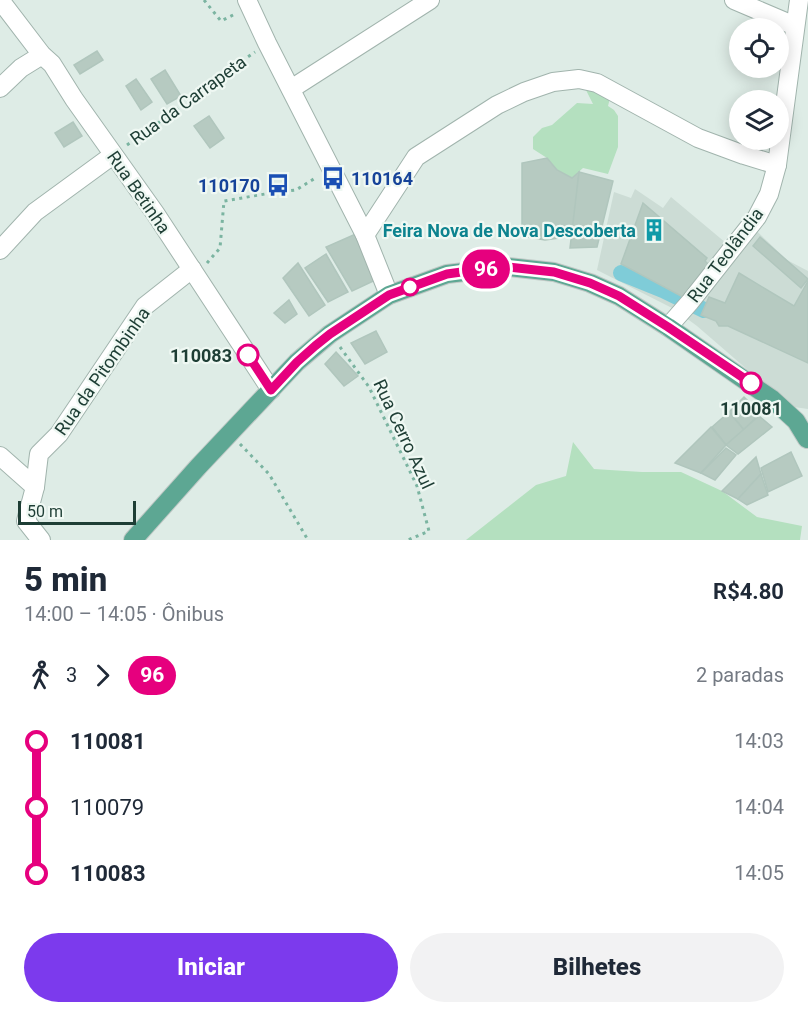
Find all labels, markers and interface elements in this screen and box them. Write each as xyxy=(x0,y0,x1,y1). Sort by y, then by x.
map controls xyxy=(729,18,789,150)
button: locate xyxy=(729,18,789,78)
street label: Rua da Carrapeta xyxy=(126,51,250,149)
button: layers xyxy=(729,90,789,150)
street label: Rua Betinha xyxy=(103,147,175,237)
bus stop icon: 110164 xyxy=(320,165,346,191)
place label: 110164 xyxy=(351,168,413,189)
bus stop icon: 110170 xyxy=(265,172,291,198)
place label: 110170 xyxy=(198,175,260,196)
street label: Rua Teolândia xyxy=(683,204,767,306)
building icon: Feira Nova de Nova Descoberta xyxy=(641,217,667,243)
place label: Feira Nova de Nova Descoberta xyxy=(383,220,636,241)
line badge: 96 xyxy=(459,250,513,288)
text: 96 xyxy=(474,257,498,281)
unlabelled marker xyxy=(401,278,419,296)
street label: Rua da Pitombinha xyxy=(50,303,154,439)
marker: 110083 xyxy=(237,344,259,366)
place label: 110083 xyxy=(170,345,232,366)
marker: 110081 xyxy=(740,372,762,394)
street label: Rua Cerro Azul xyxy=(369,376,439,492)
place label: 110081 xyxy=(720,398,782,419)
scale bar xyxy=(18,498,136,526)
text: 50 m xyxy=(27,502,63,521)
text: 5 min xyxy=(24,560,107,599)
text: R$4.80 xyxy=(713,579,784,604)
text: 14:00 – 14:05 · Ônibus xyxy=(24,602,224,626)
icon: walk xyxy=(24,659,57,692)
icon: forward xyxy=(86,659,119,692)
text: 3 xyxy=(66,663,77,687)
text: 96 xyxy=(140,663,164,687)
text: 2 paradas xyxy=(696,663,784,687)
text: 110081 xyxy=(70,729,146,754)
text: 14:03 xyxy=(734,729,784,753)
text: 110079 xyxy=(70,795,144,820)
text: 14:04 xyxy=(734,795,784,819)
text: 110083 xyxy=(70,861,146,886)
text: 14:05 xyxy=(734,861,784,885)
button: Iniciar xyxy=(24,933,398,1002)
button: Bilhetes xyxy=(410,933,784,1002)

